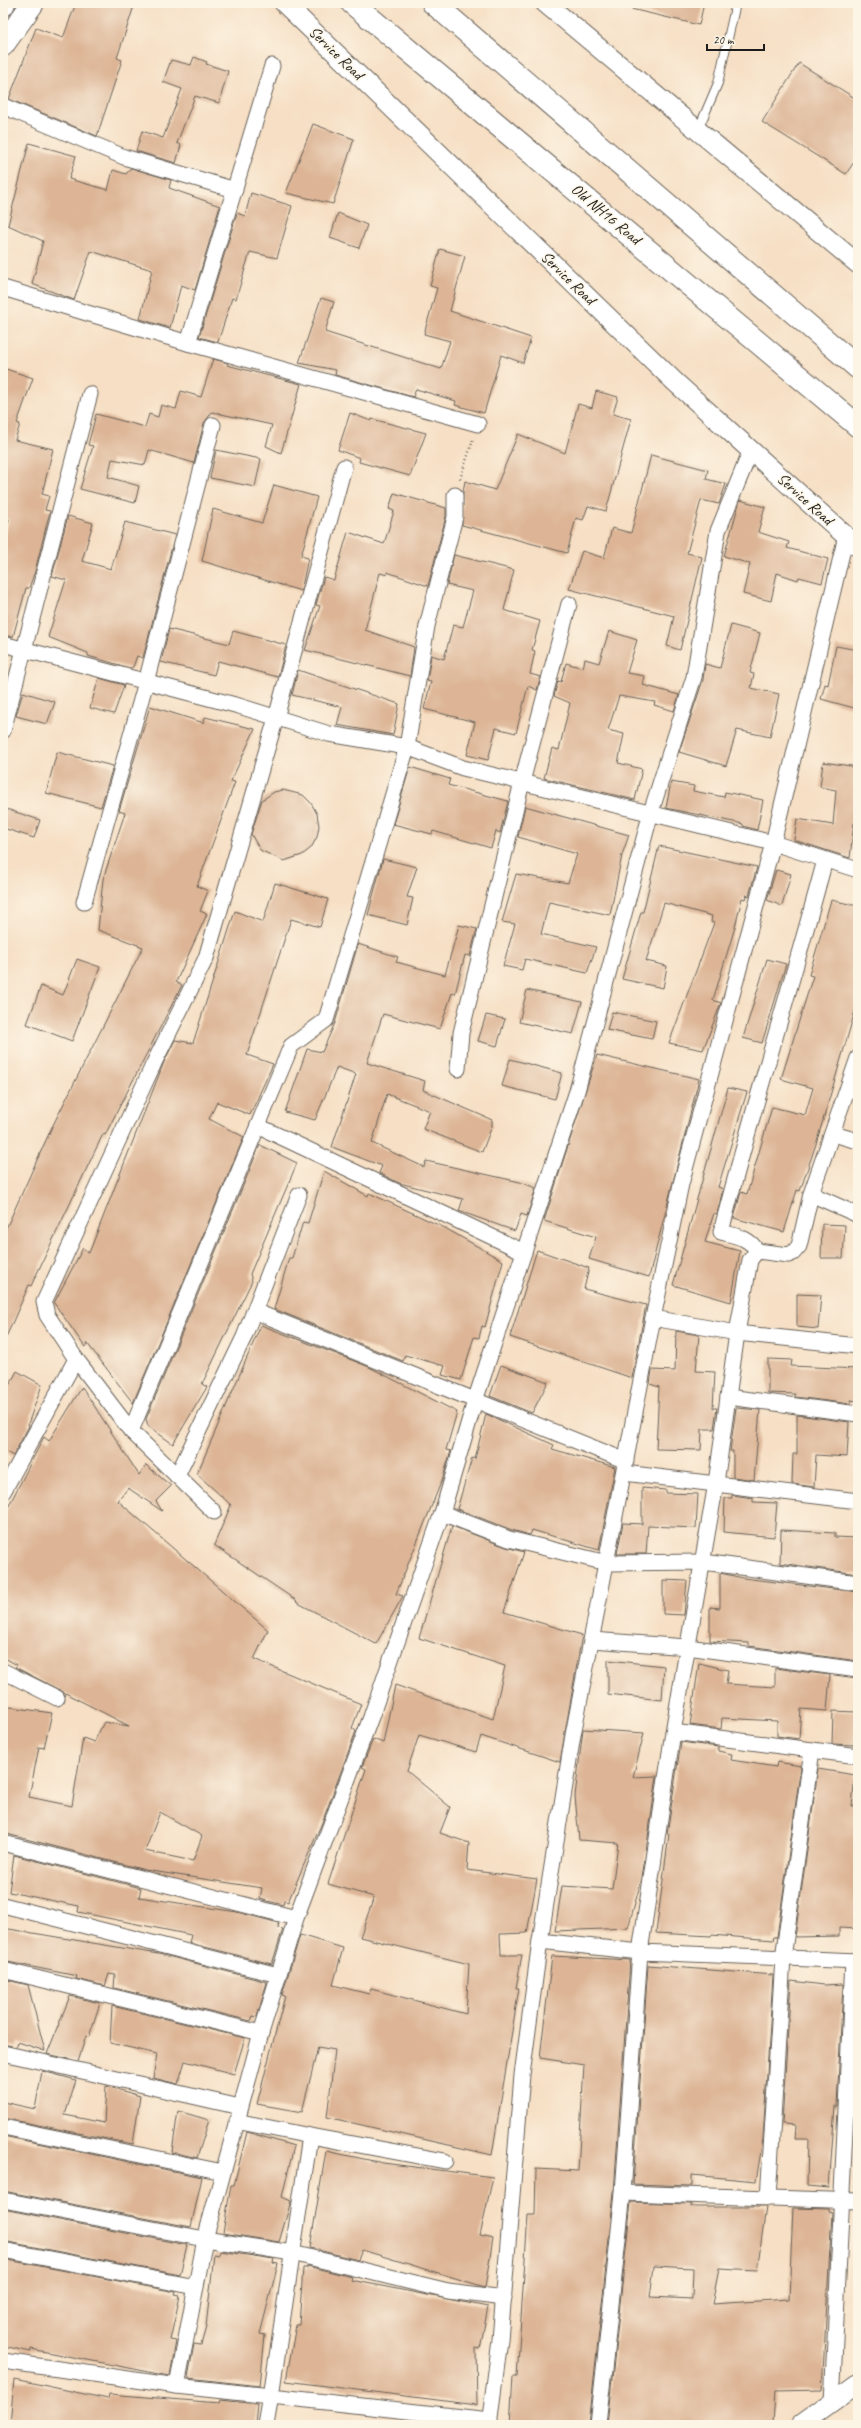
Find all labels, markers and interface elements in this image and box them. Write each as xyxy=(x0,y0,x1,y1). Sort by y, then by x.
street label: Service Road xyxy=(304,22,370,86)
scale bar xyxy=(707,26,764,52)
text: 20 m xyxy=(713,32,735,48)
street label: Old NH16 Road xyxy=(567,179,647,251)
street label: Service Road xyxy=(536,247,602,311)
street label: Service Road xyxy=(773,469,839,531)

